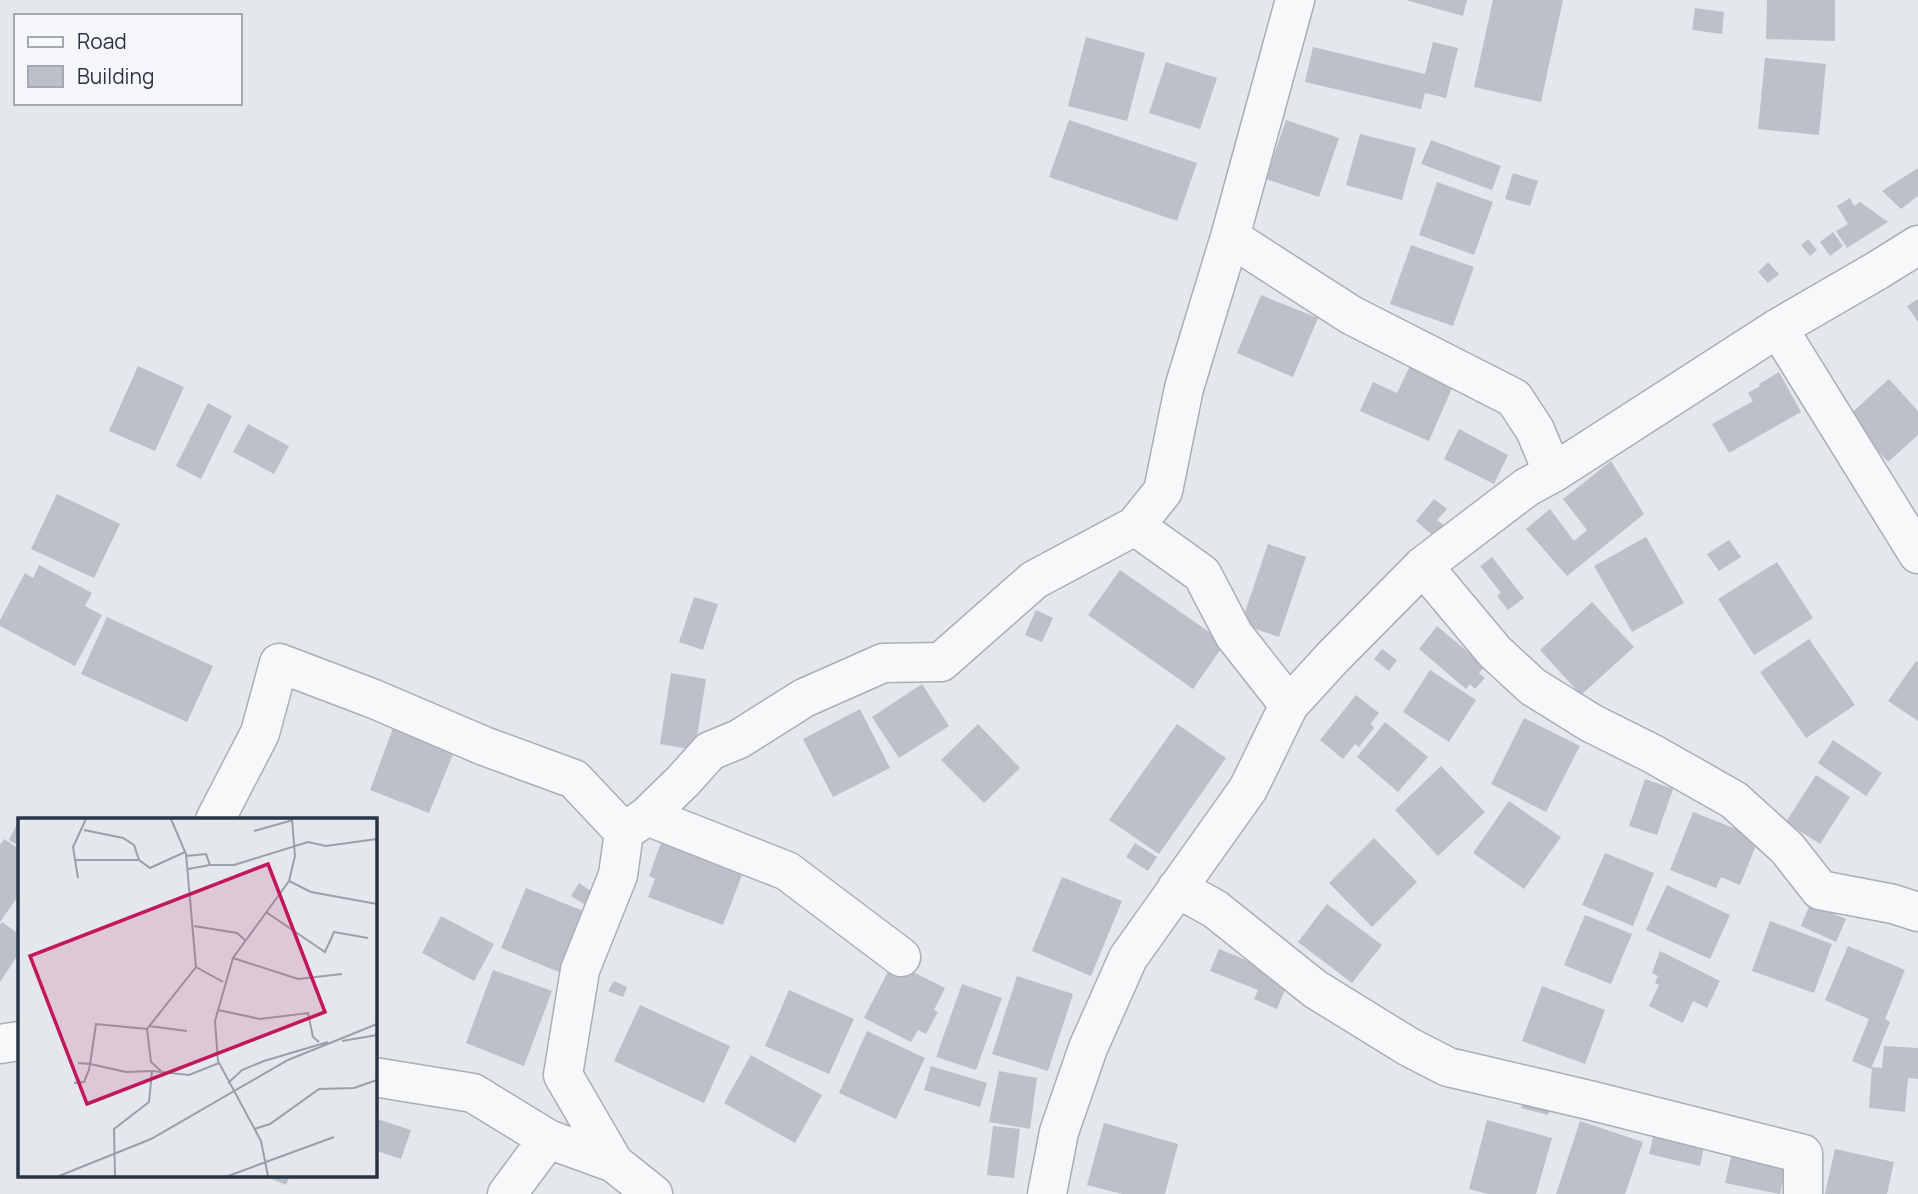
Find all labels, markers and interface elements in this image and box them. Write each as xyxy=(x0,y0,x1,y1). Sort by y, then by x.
legend xyxy=(14,14,242,105)
text: Road xyxy=(77,27,127,55)
text: Building xyxy=(77,62,154,90)
inset map xyxy=(18,818,376,1176)

